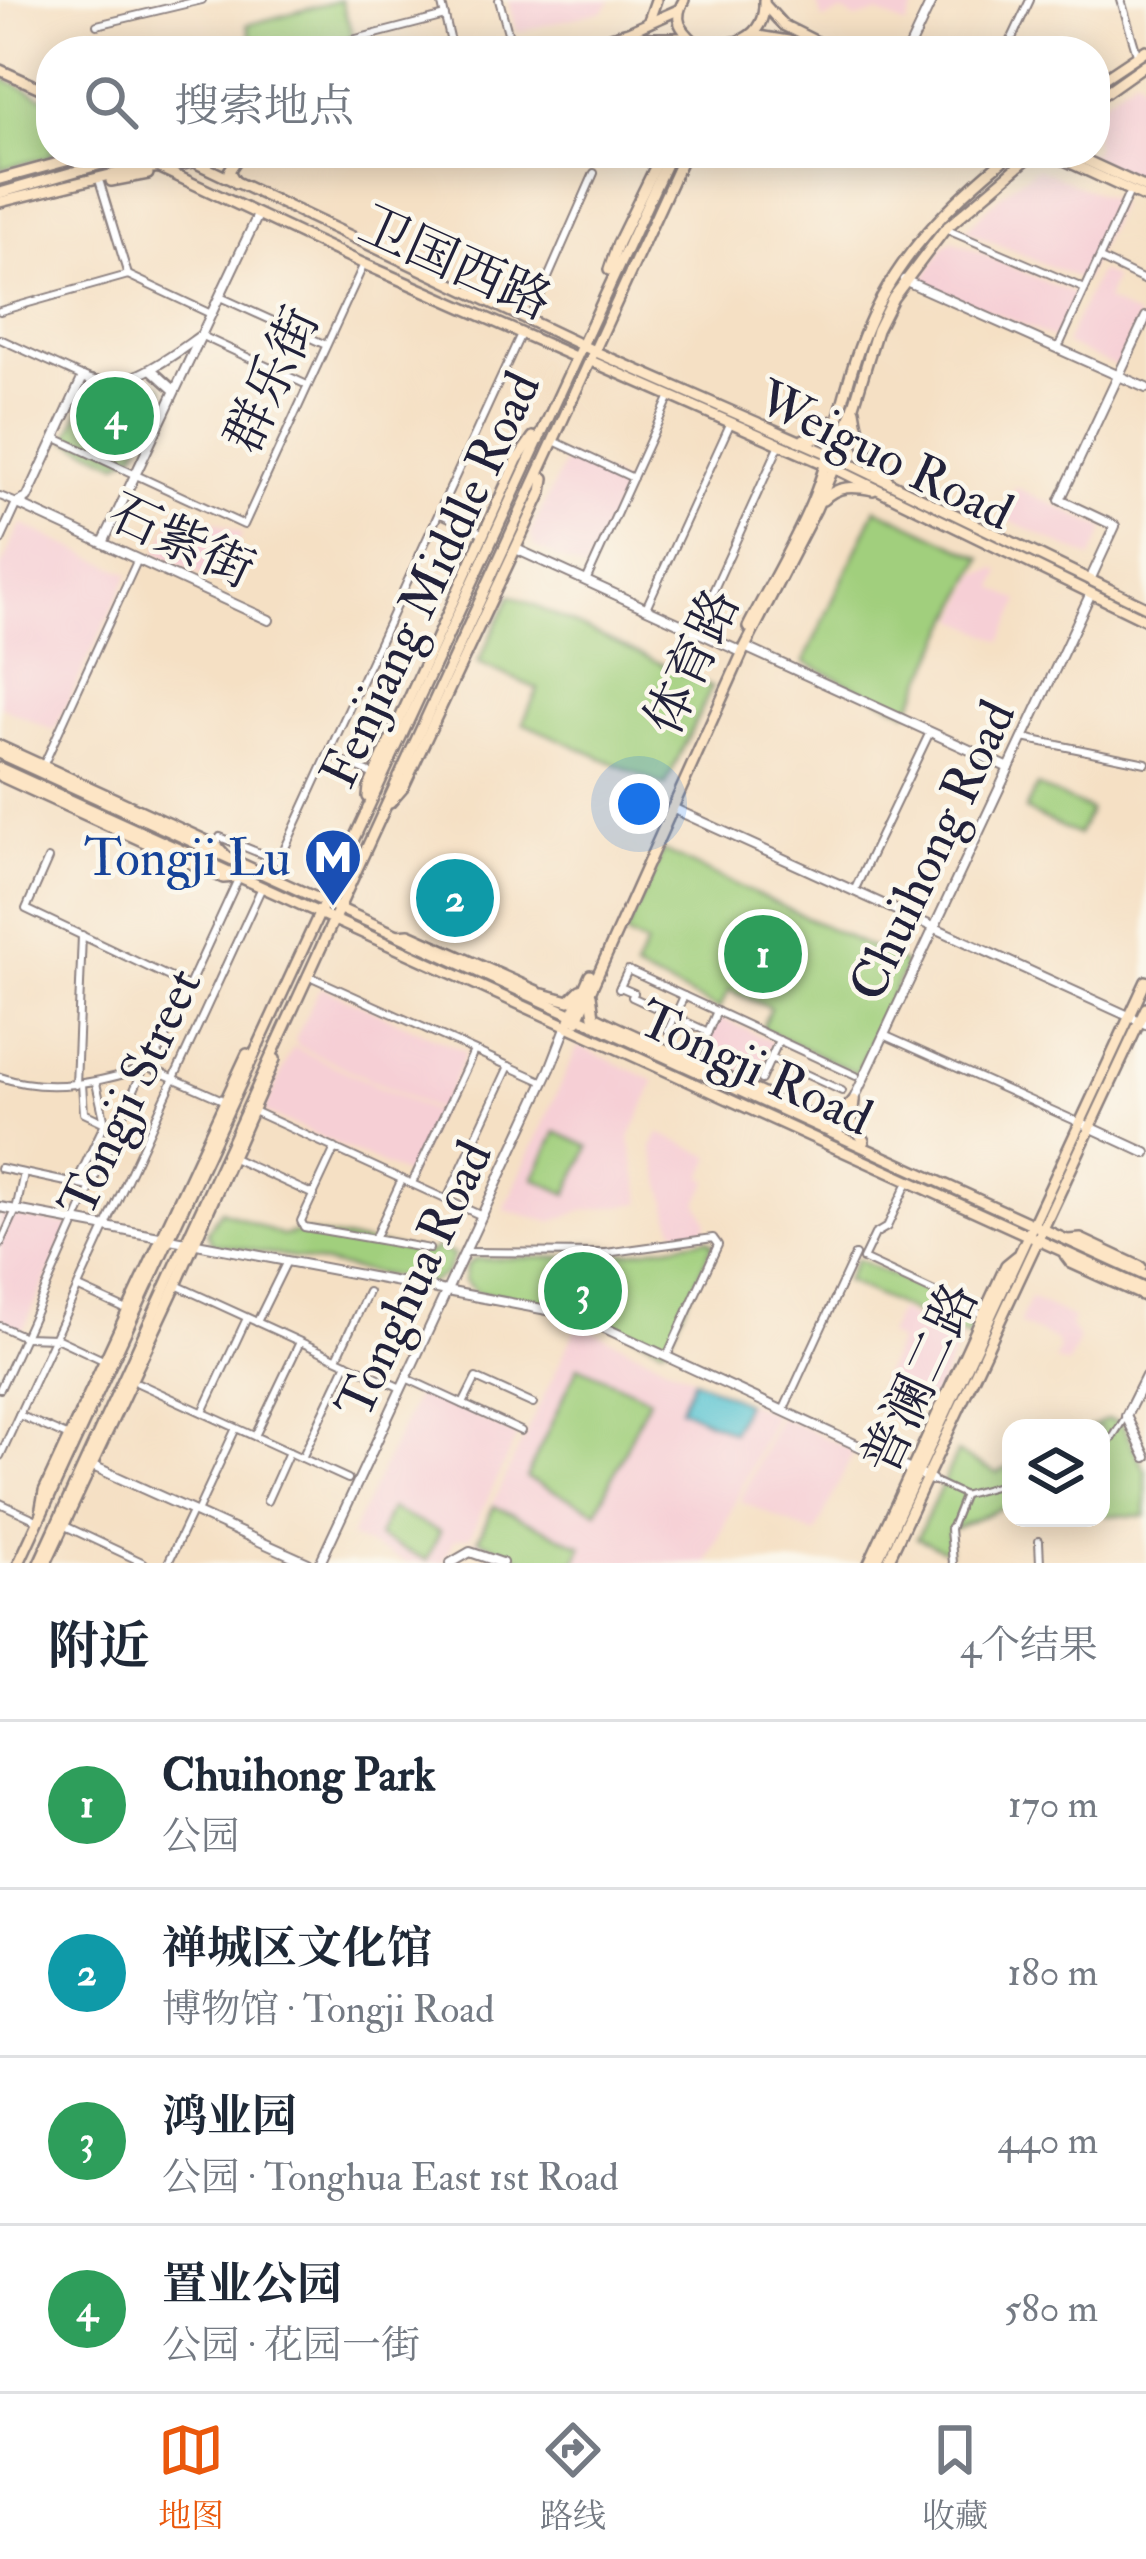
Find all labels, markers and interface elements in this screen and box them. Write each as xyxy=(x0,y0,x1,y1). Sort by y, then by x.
search box xyxy=(36,36,1110,168)
icon: search xyxy=(78,69,144,135)
text: 搜索地点 xyxy=(174,79,354,135)
street label: 卫国西路 xyxy=(349,193,561,335)
street label: 群乐街 xyxy=(211,297,334,463)
street label: Fenjiang Middle Road xyxy=(306,362,555,798)
street label: Weiguo Road xyxy=(746,366,1023,545)
pin: 4 xyxy=(76,371,154,461)
street label: 石紫街 xyxy=(98,480,264,603)
street label: 体育路 xyxy=(631,579,754,745)
street label: Chuihong Road xyxy=(835,691,1030,1011)
your location xyxy=(609,774,669,834)
metro station icon: Tongji Lu xyxy=(302,826,364,908)
place label: Tongji Lu xyxy=(84,827,291,891)
pin: 2 xyxy=(416,853,494,943)
pin: 1 xyxy=(724,909,802,999)
street label: Tongji Street xyxy=(45,959,216,1227)
street label: Tongji Road xyxy=(628,987,882,1151)
street label: Tonghua Road xyxy=(323,1131,507,1429)
pin: 3 xyxy=(544,1246,622,1336)
street label: 普澜二路 xyxy=(849,1273,993,1485)
map controls xyxy=(1002,1419,1110,1527)
button: layers xyxy=(1002,1419,1110,1527)
text: 附近 xyxy=(48,1615,150,1679)
text: 4个结果 xyxy=(960,1621,1098,1670)
text: Chuihong Park xyxy=(162,1748,436,1804)
text: 1 xyxy=(80,1780,94,1829)
text: 170 m xyxy=(1008,1780,1098,1829)
text: 公园 xyxy=(162,1812,240,1861)
text: 禅城区文化馆 xyxy=(162,1921,432,1977)
text: 2 xyxy=(77,1948,97,1997)
text: 180 m xyxy=(1007,1948,1098,1997)
text: 博物馆 · Tongji Road xyxy=(162,1985,494,2034)
text: 鸿业园 xyxy=(162,2089,297,2145)
text: 3 xyxy=(80,2116,94,2165)
text: 440 m xyxy=(997,2116,1098,2165)
text: 公园 · Tonghua East 1st Road xyxy=(162,2153,619,2202)
text: 置业公园 xyxy=(162,2257,342,2313)
text: 4 xyxy=(76,2284,98,2333)
text: 580 m xyxy=(1004,2284,1098,2333)
text: 公园 · 花园一街 xyxy=(162,2321,420,2370)
tab: 地图 xyxy=(158,2417,224,2537)
tab: 路线 xyxy=(540,2417,606,2537)
tab: 收藏 xyxy=(922,2417,988,2537)

